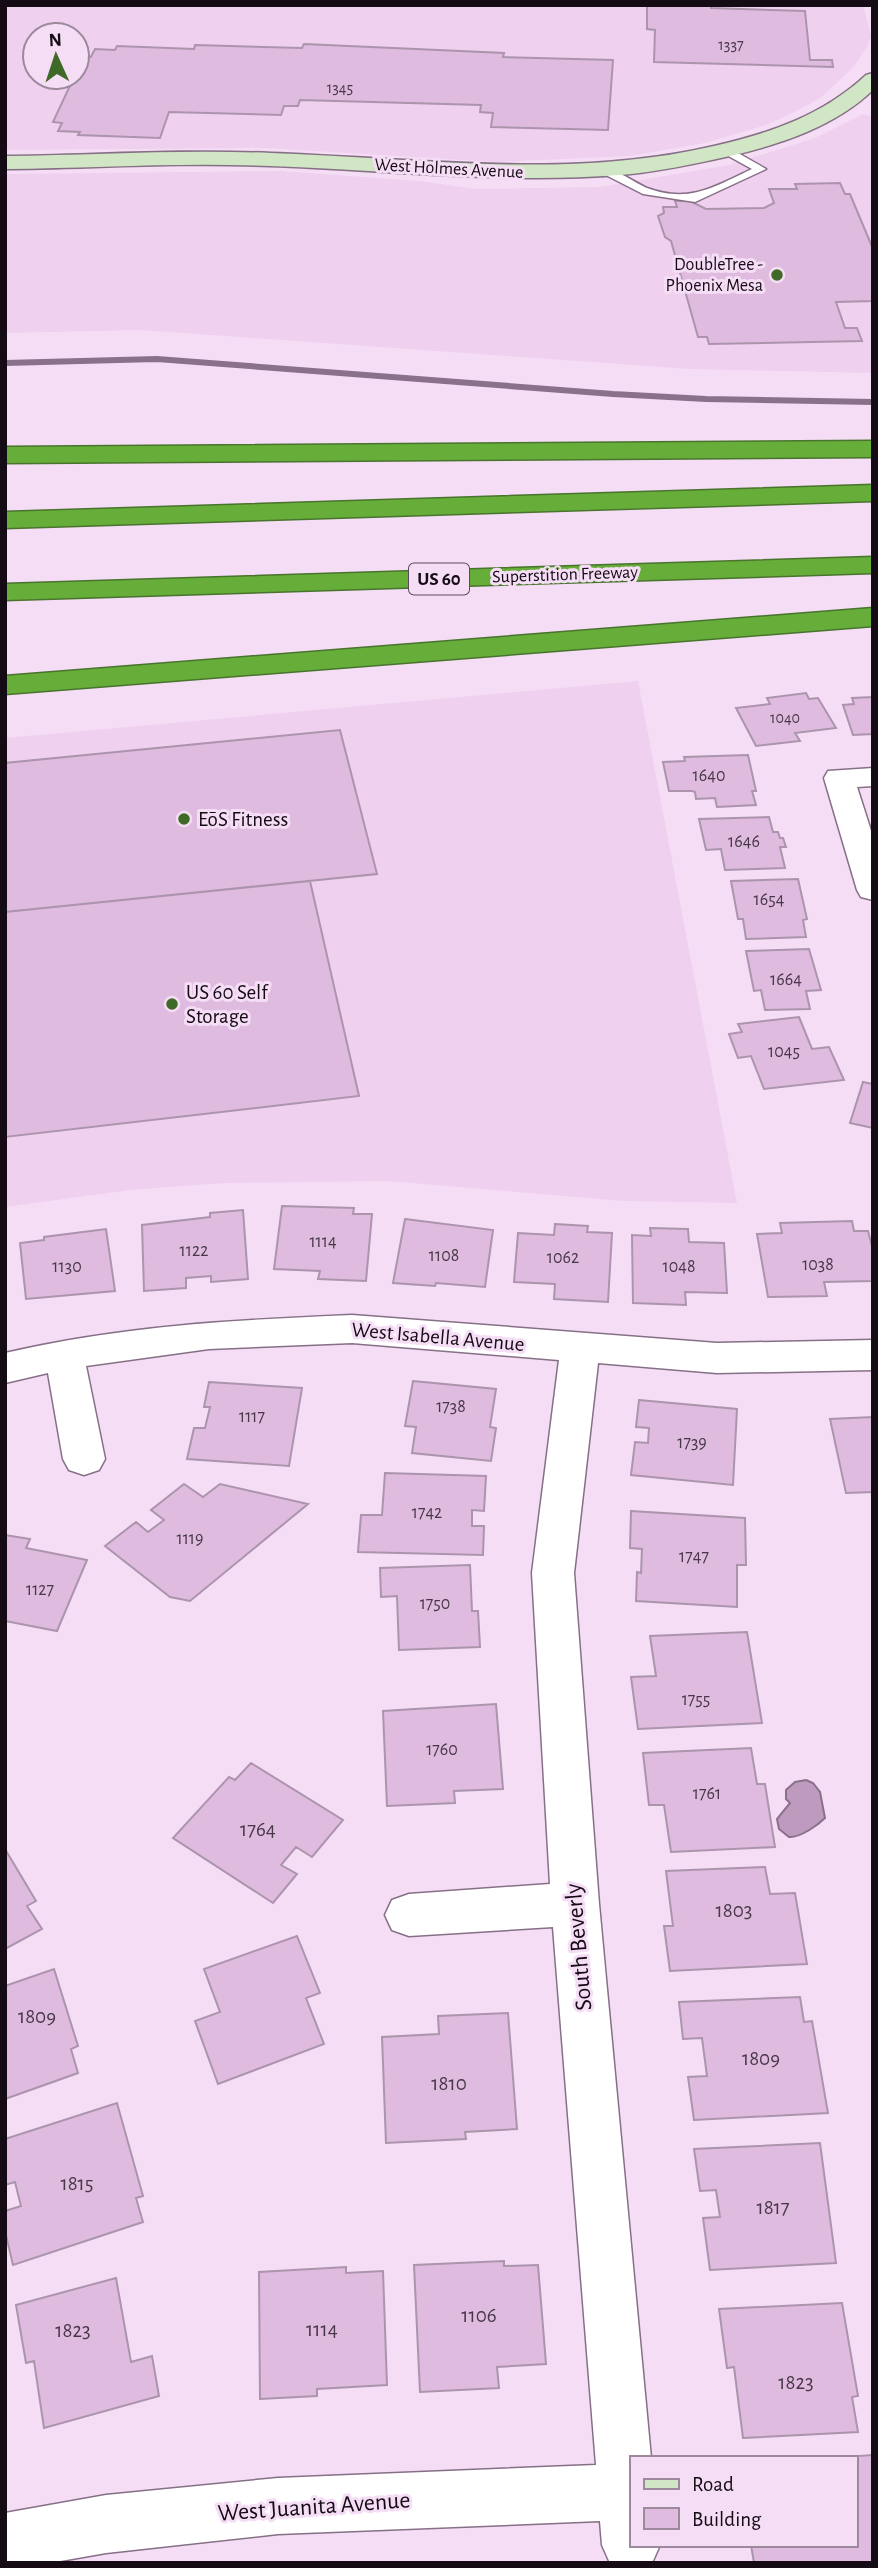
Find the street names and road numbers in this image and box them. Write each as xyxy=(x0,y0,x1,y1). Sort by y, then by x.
street label: West Holmes Avenue xyxy=(374,156,524,182)
street label: Superstition Freeway xyxy=(492,563,639,587)
road number: US 60 xyxy=(409,564,469,594)
street label: West Isabella Avenue xyxy=(351,1319,525,1355)
street label: South Beverly xyxy=(561,1882,597,2012)
street label: West Juanita Avenue xyxy=(217,2488,411,2526)

